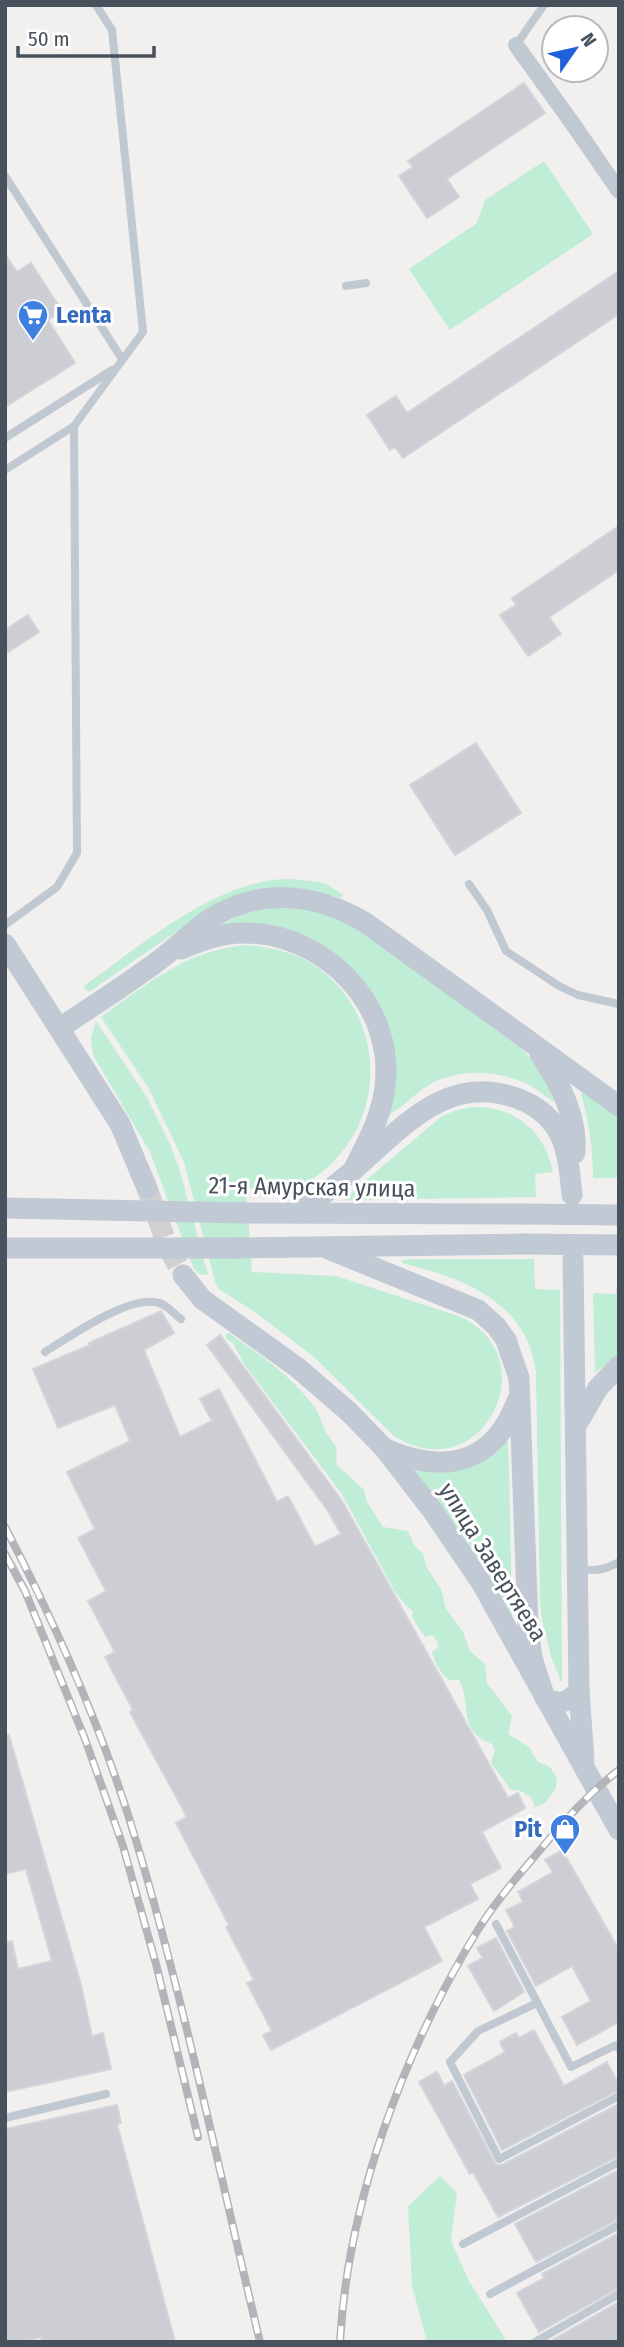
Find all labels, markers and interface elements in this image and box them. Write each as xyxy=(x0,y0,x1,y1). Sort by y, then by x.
scale bar xyxy=(18,14,154,58)
north arrow xyxy=(540,14,610,84)
text: 50 m xyxy=(28,26,70,52)
text: N xyxy=(576,29,601,51)
supermarket icon: Lenta xyxy=(16,298,50,342)
place label: Lenta xyxy=(56,301,112,329)
street label: 21-я Амурская улица xyxy=(208,1171,416,1203)
street label: улица Завертяева xyxy=(433,1478,553,1646)
shop icon: Pit xyxy=(548,1812,582,1856)
place label: Pit xyxy=(514,1815,543,1843)

